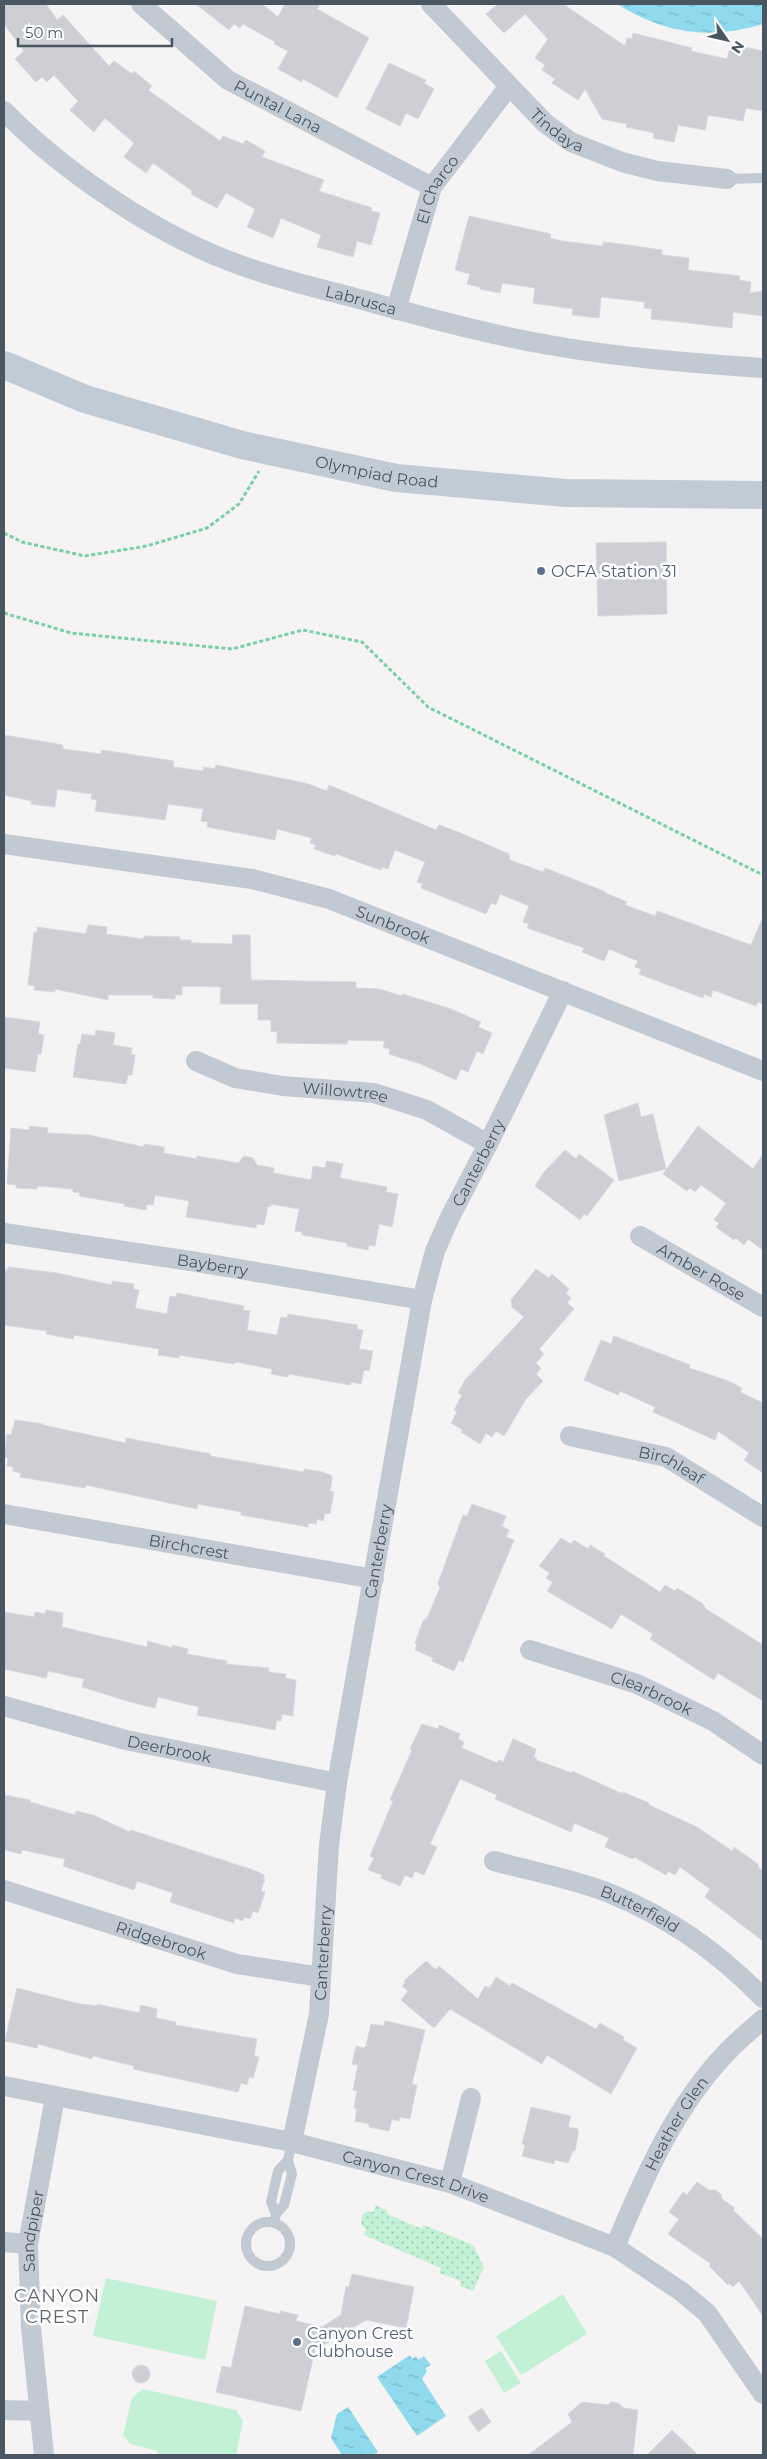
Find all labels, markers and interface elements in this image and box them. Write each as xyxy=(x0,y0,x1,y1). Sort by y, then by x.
scale bar xyxy=(18,15,171,47)
north arrow xyxy=(702,15,752,65)
text: 50 m xyxy=(25,23,63,42)
text: N xyxy=(727,38,748,57)
street label: Puntal Lana xyxy=(231,76,325,137)
street label: Tindaya xyxy=(526,105,586,156)
street label: El Charco xyxy=(413,151,463,226)
street label: Labrusca xyxy=(323,282,399,319)
street label: Olympiad Road xyxy=(313,452,439,492)
place label: OCFA Station 31 xyxy=(551,562,677,581)
marker: OCFA Station 31 xyxy=(535,565,547,577)
street label: Sunbrook xyxy=(353,902,433,948)
street label: Willowtree xyxy=(302,1079,391,1107)
street label: Canterberry xyxy=(448,1116,509,1210)
street label: Amber Rose xyxy=(654,1239,749,1305)
street label: Bayberry xyxy=(176,1250,250,1281)
street label: Birchleaf xyxy=(637,1442,708,1489)
street label: Canterberry xyxy=(361,1502,396,1600)
street label: Birchcrest xyxy=(147,1531,231,1564)
street label: Clearbrook xyxy=(608,1667,696,1720)
street label: Deerbrook xyxy=(126,1731,214,1767)
street label: Butterfield xyxy=(597,1882,683,1937)
street label: Canterberry xyxy=(311,1904,335,2001)
street label: Ridgebrook xyxy=(113,1917,209,1964)
street label: Heather Glen xyxy=(641,2073,712,2174)
street label: Canyon Crest Drive xyxy=(340,2146,492,2207)
street label: Sandpiper xyxy=(19,2188,48,2273)
district label: CANYON CREST xyxy=(14,2285,100,2328)
place label: Canyon Crest Clubhouse xyxy=(307,2324,414,2361)
marker: Canyon Crest Clubhouse xyxy=(291,2336,303,2348)

